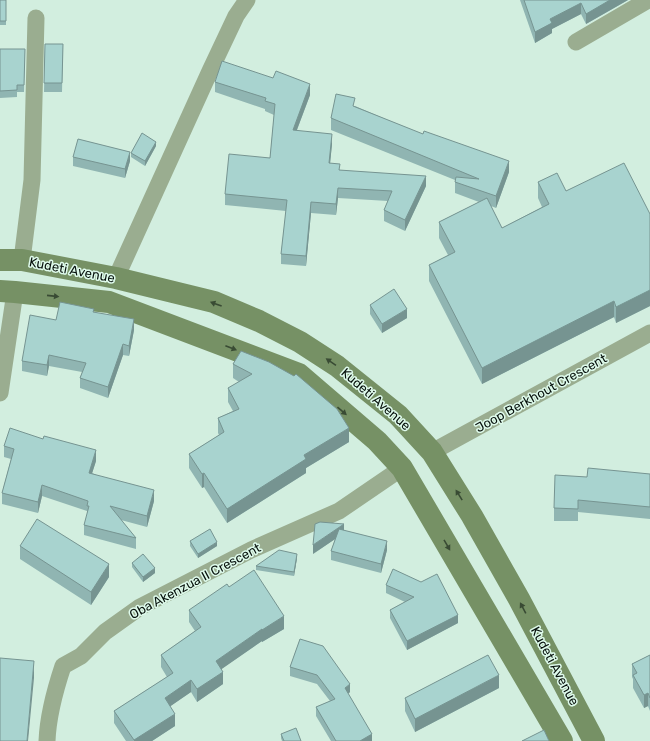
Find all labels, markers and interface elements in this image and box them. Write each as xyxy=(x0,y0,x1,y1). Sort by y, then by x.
street label: Kudeti Avenue xyxy=(28,254,116,286)
one-way arrow xyxy=(47,293,59,299)
one-way arrow xyxy=(209,300,221,306)
one-way arrow xyxy=(225,346,237,352)
street label: Joop Berkhout Crescent xyxy=(473,351,609,435)
one-way arrow xyxy=(326,358,336,366)
street label: Kudeti Avenue xyxy=(338,365,414,433)
one-way arrow xyxy=(337,406,347,416)
one-way arrow xyxy=(455,489,462,501)
one-way arrow xyxy=(444,539,451,551)
street label: Oba Akenzua II Crescent xyxy=(127,540,263,622)
one-way arrow xyxy=(520,602,527,614)
street label: Kudeti Avenue xyxy=(528,624,582,708)

